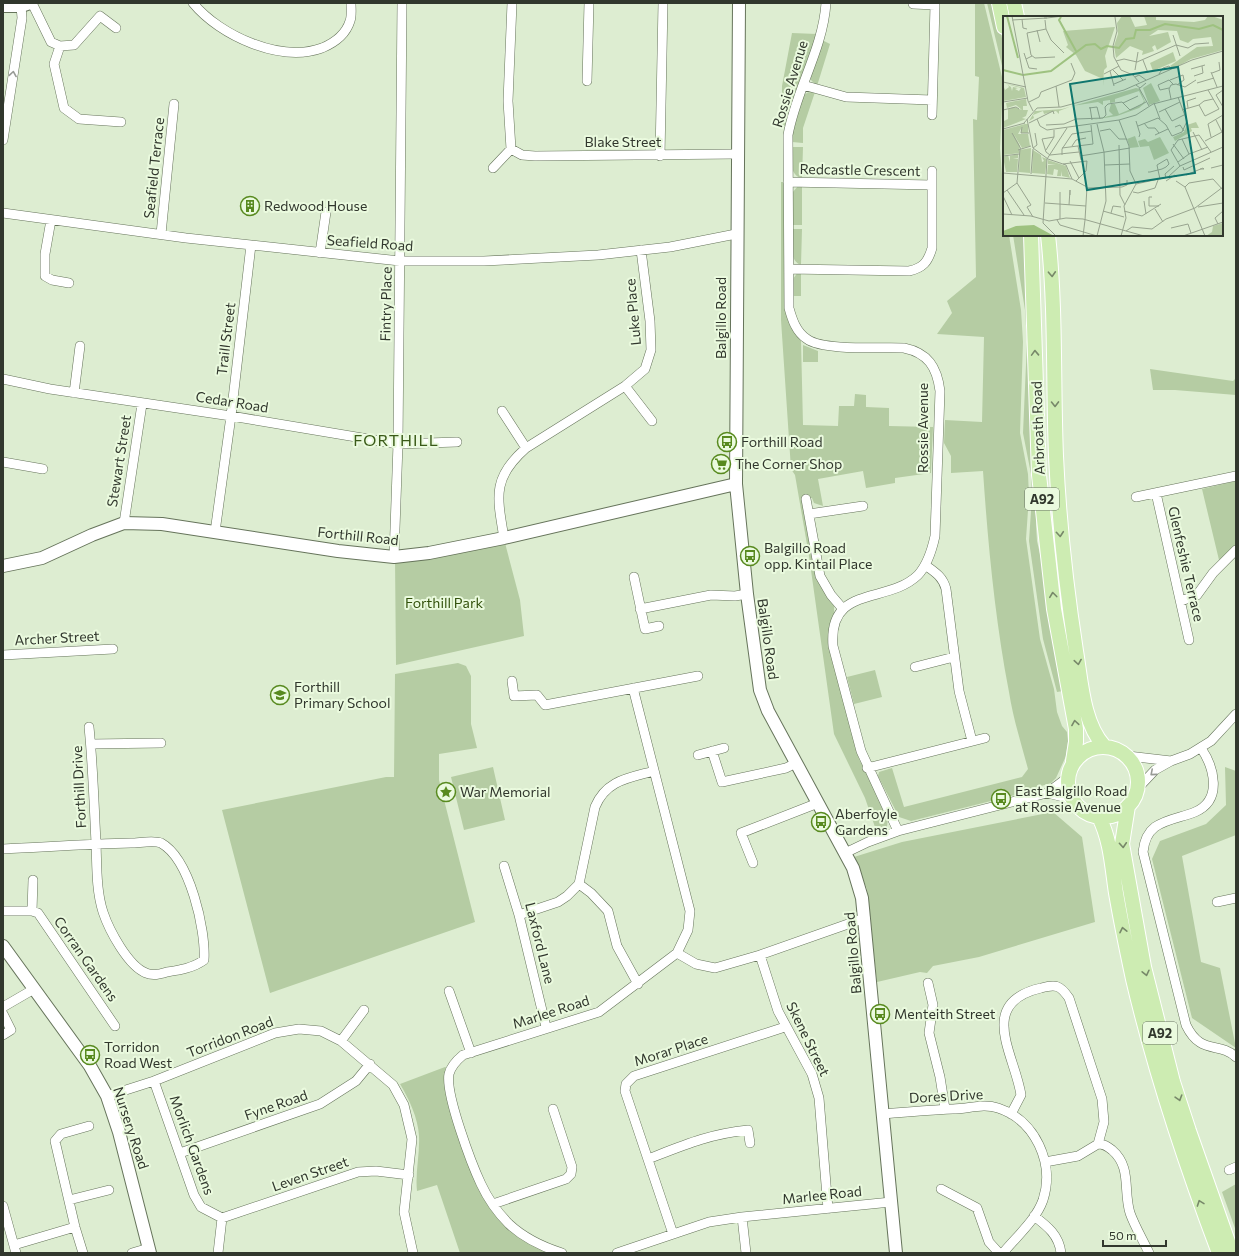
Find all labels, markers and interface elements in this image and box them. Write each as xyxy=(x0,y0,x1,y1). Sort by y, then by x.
inset map xyxy=(1003,16,1223,236)
street label: Rossie Avenue xyxy=(768,38,811,129)
one-way arrow xyxy=(8,71,17,77)
street label: Seafield Terrace xyxy=(140,116,167,219)
street label: Blake Street xyxy=(585,133,662,150)
street label: Redcastle Crescent xyxy=(799,160,921,179)
building icon: Redwood House xyxy=(239,195,261,217)
place label: Redwood House xyxy=(264,197,367,214)
street label: Seafield Road xyxy=(326,231,414,254)
street label: Fintry Place xyxy=(376,266,395,342)
one-way arrow xyxy=(1048,271,1056,277)
street label: Balgillo Road xyxy=(712,277,729,359)
street label: Luke Place xyxy=(621,278,644,346)
street label: Traill Street xyxy=(213,301,238,376)
one-way arrow xyxy=(1031,350,1040,356)
street label: Arbroath Road xyxy=(1027,381,1048,475)
street label: Rossie Avenue xyxy=(914,383,931,473)
street label: Cedar Road xyxy=(195,387,270,416)
one-way arrow xyxy=(1051,401,1059,407)
street label: Stewart Street xyxy=(103,413,134,508)
district label: FORTHILL xyxy=(353,430,439,449)
bus stop icon: Forthill Road xyxy=(716,431,738,453)
place label: Forthill Road xyxy=(741,433,823,450)
supermarket icon: The Corner Shop xyxy=(710,453,732,475)
place label: The Corner Shop xyxy=(735,455,842,472)
road number: A92 xyxy=(1025,488,1059,510)
street label: Glenfeshie Terrace xyxy=(1165,505,1208,623)
street label: Forthill Road xyxy=(317,523,399,548)
one-way arrow xyxy=(1056,531,1065,537)
place label: Balgillo Road opp. Kintail Place xyxy=(764,539,872,572)
bus stop icon: Balgillo Road opp. Kintail Place xyxy=(739,545,761,567)
one-way arrow xyxy=(1048,592,1057,598)
park label: Forthill Park xyxy=(405,594,483,611)
street label: Balgillo Road xyxy=(754,597,783,681)
street label: Archer Street xyxy=(14,627,100,648)
one-way arrow xyxy=(1073,659,1082,665)
place label: Forthill Primary School xyxy=(294,678,390,711)
school or university icon: Forthill Primary School xyxy=(269,684,291,706)
one-way arrow xyxy=(1071,720,1079,726)
street label: Forthill Drive xyxy=(68,745,89,829)
one-way arrow xyxy=(1150,768,1158,775)
place icon: War Memorial xyxy=(435,781,457,803)
place label: East Balgillo Road at Rossie Avenue xyxy=(1015,782,1127,815)
place label: War Memorial xyxy=(460,783,551,800)
bus stop icon: East Balgillo Road at Rossie Avenue xyxy=(990,788,1012,810)
place label: Aberfoyle Gardens xyxy=(835,805,897,838)
bus stop icon: Aberfoyle Gardens xyxy=(810,811,832,833)
one-way arrow xyxy=(1118,842,1127,848)
street label: Laxford Lane xyxy=(522,900,559,985)
street label: Balgillo Road xyxy=(840,911,865,995)
street label: Corran Gardens xyxy=(51,913,122,1004)
one-way arrow xyxy=(1119,927,1127,934)
one-way arrow xyxy=(1141,969,1149,976)
street label: Marlee Road xyxy=(510,991,591,1032)
street label: Skene Street xyxy=(783,999,834,1079)
bus stop icon: Menteith Street xyxy=(869,1003,891,1025)
place label: Menteith Street xyxy=(894,1005,996,1022)
street label: Torridon Road xyxy=(184,1012,275,1061)
road number: A92 xyxy=(1143,1022,1177,1044)
street label: Morar Place xyxy=(632,1030,710,1069)
place label: Torridon Road West xyxy=(104,1038,172,1071)
bus stop icon: Torridon Road West xyxy=(79,1044,101,1066)
street label: Nursery Road xyxy=(110,1084,153,1171)
street label: Dores Drive xyxy=(908,1085,984,1106)
street label: Fyne Road xyxy=(242,1086,310,1123)
street label: Morlich Gardens xyxy=(167,1093,218,1197)
one-way arrow xyxy=(1174,1095,1183,1102)
street label: Leven Street xyxy=(269,1152,351,1195)
street label: Marlee Road xyxy=(781,1182,863,1207)
one-way arrow xyxy=(1197,1200,1205,1207)
scale bar xyxy=(1103,1222,1166,1248)
text: 50 m xyxy=(1109,1228,1137,1242)

